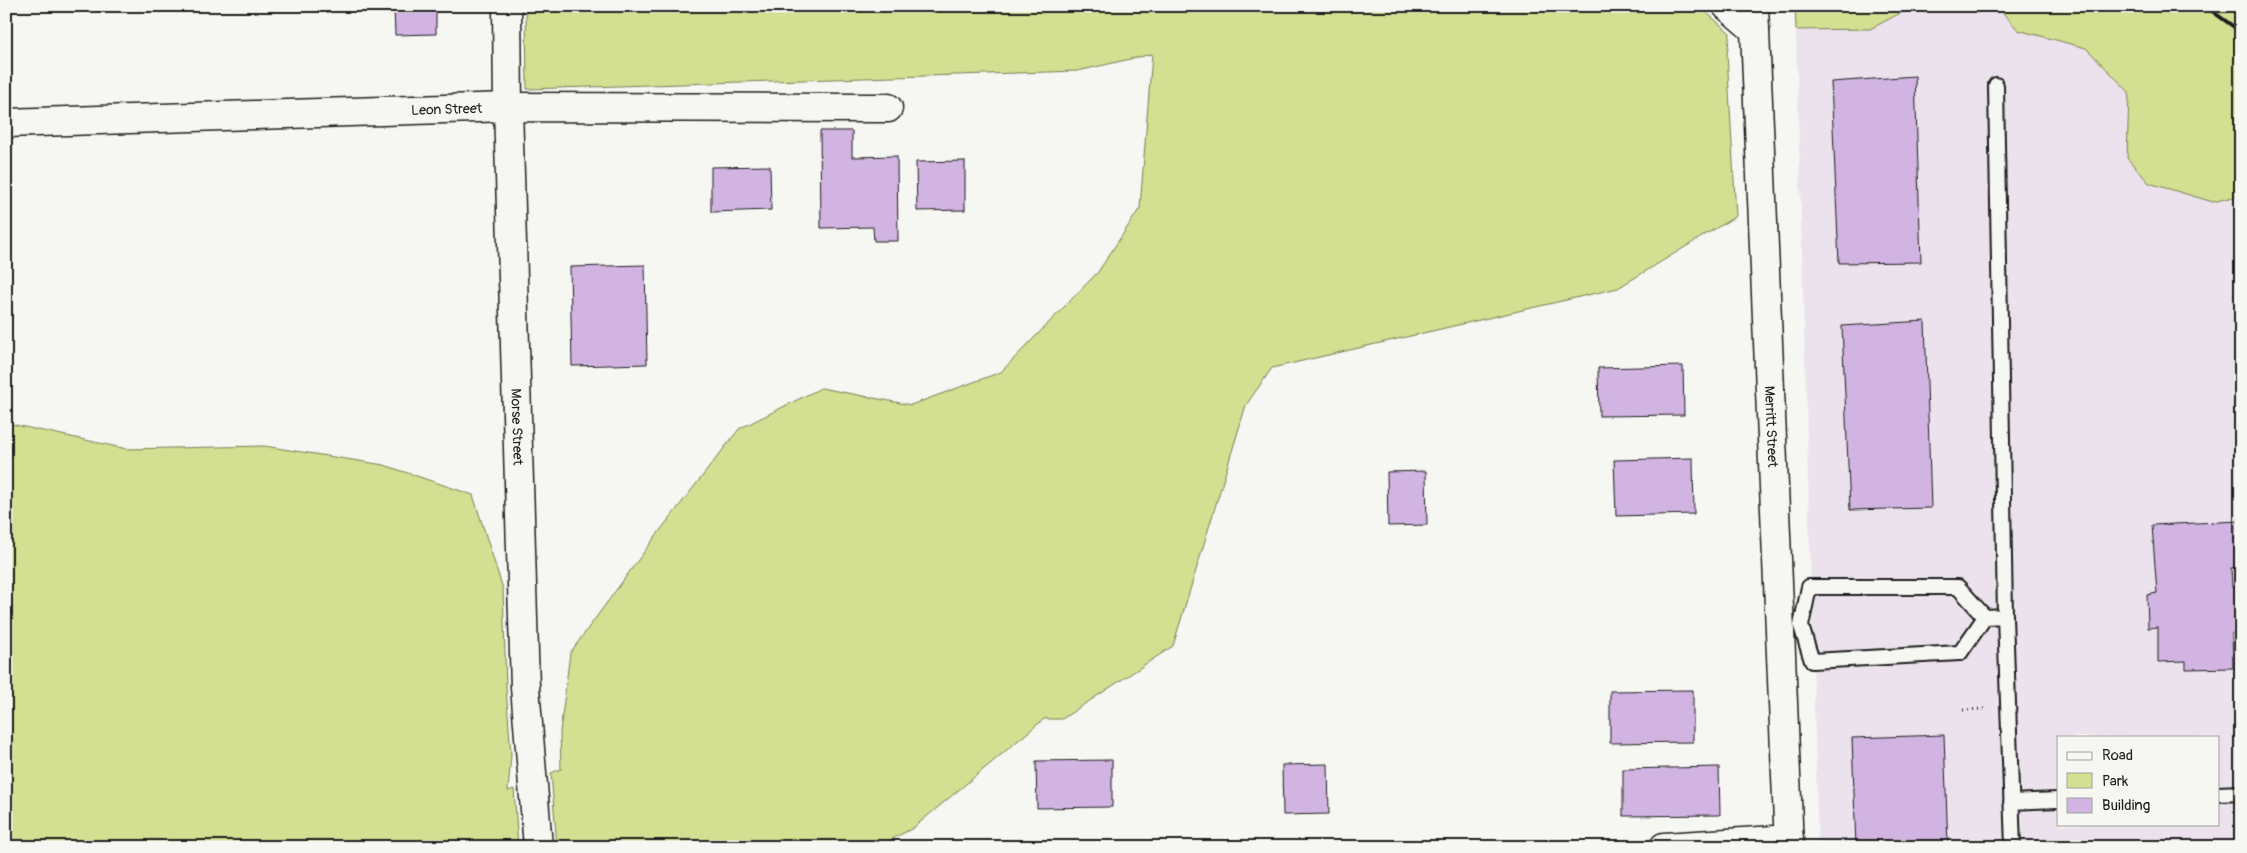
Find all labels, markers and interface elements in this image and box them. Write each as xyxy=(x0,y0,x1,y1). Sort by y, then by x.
street label: Leon Street xyxy=(411,99,483,119)
street label: Merritt Street xyxy=(1761,385,1782,468)
street label: Morse Street xyxy=(508,388,527,466)
legend xyxy=(2057,736,2220,826)
text: Road xyxy=(2102,746,2133,765)
text: Park xyxy=(2102,772,2129,791)
text: Building xyxy=(2102,796,2150,815)

